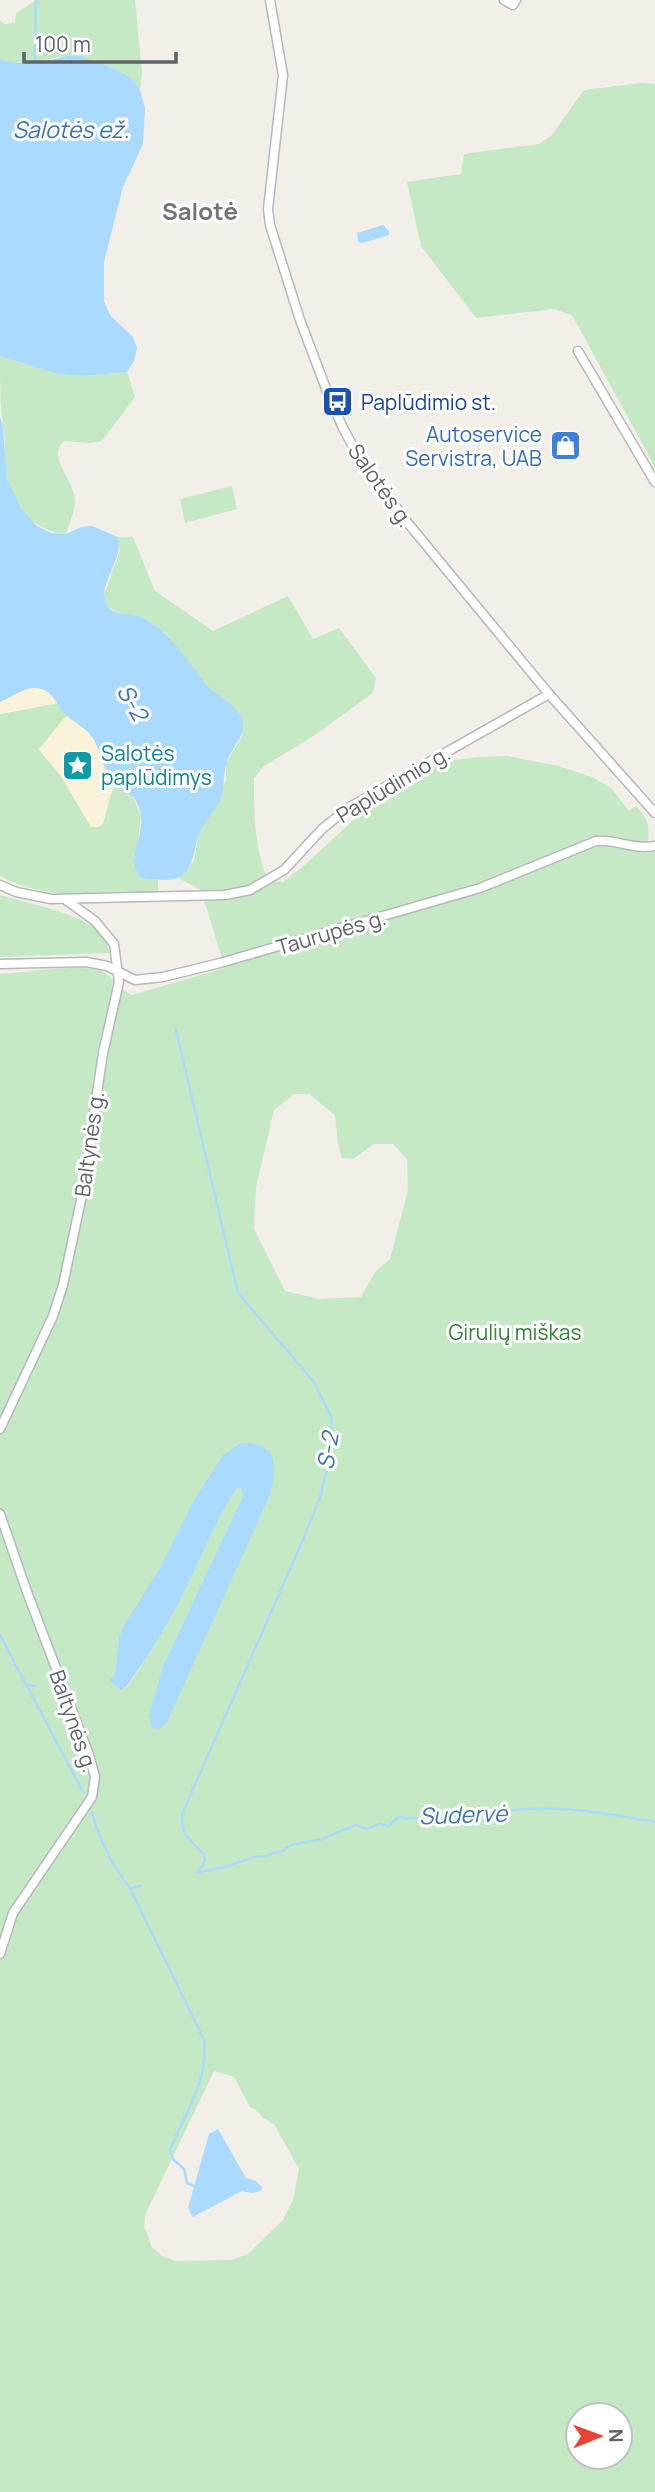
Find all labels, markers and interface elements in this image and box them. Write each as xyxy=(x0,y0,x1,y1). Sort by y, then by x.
scale bar xyxy=(24,21,177,65)
text: 100 m xyxy=(35,30,91,58)
water label: Salotės ež. xyxy=(13,113,129,145)
district label: Salotė xyxy=(162,194,238,227)
bus stop icon: Paplūdimio st. xyxy=(321,385,355,419)
place label: Paplūdimio st. xyxy=(361,388,496,416)
place label: Autoservice Servistra, UAB xyxy=(405,420,542,472)
shop icon: Autoservice Servistra, UAB xyxy=(548,429,582,463)
street label: Salotės g. xyxy=(342,438,420,532)
water label: S-2 xyxy=(110,678,158,729)
place label: Salotės paplūdimys xyxy=(101,739,212,791)
street label: Paplūdimio g. xyxy=(331,739,455,829)
place icon: Salotės paplūdimys xyxy=(61,748,95,782)
street label: Taurupės g. xyxy=(273,903,389,961)
street label: Baltynės g. xyxy=(68,1089,110,1199)
park label: Girulių miškas xyxy=(448,1318,582,1346)
water label: S-2 xyxy=(308,1427,346,1472)
street label: Baltynės g. xyxy=(43,1666,105,1776)
water label: Sudervė xyxy=(418,1796,509,1832)
north arrow xyxy=(564,2401,634,2471)
text: N xyxy=(603,2429,629,2443)

